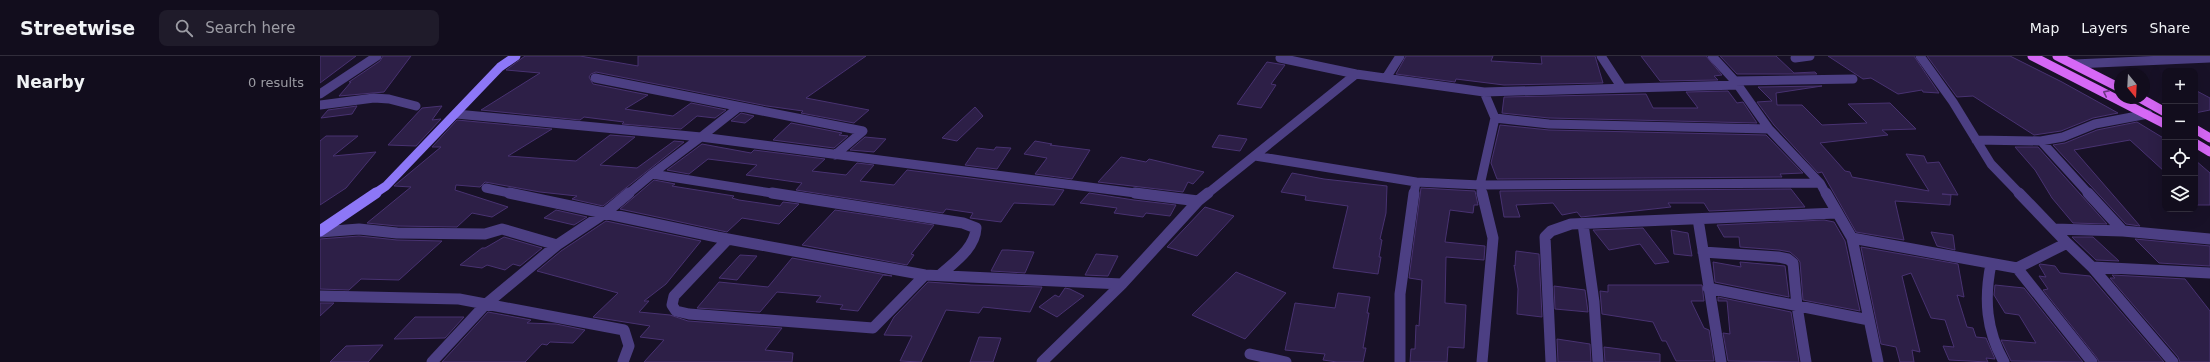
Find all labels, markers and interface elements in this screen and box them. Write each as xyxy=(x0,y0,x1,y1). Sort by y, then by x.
search box xyxy=(159,10,439,46)
text: Streetwise xyxy=(20,17,135,39)
icon: search xyxy=(173,17,195,39)
text: Search here xyxy=(205,19,295,37)
text: Map xyxy=(2030,20,2059,36)
text: Layers xyxy=(2081,20,2128,36)
text: Share xyxy=(2150,20,2190,36)
north arrow xyxy=(2114,68,2150,104)
map controls xyxy=(2162,68,2198,212)
button: + xyxy=(2162,68,2198,104)
text: Nearby xyxy=(16,72,85,92)
text: 0 results xyxy=(248,75,304,90)
one-way arrow xyxy=(2103,90,2110,98)
button: − xyxy=(2162,104,2198,140)
button: locate xyxy=(2162,140,2198,176)
button: layers xyxy=(2162,176,2198,212)

